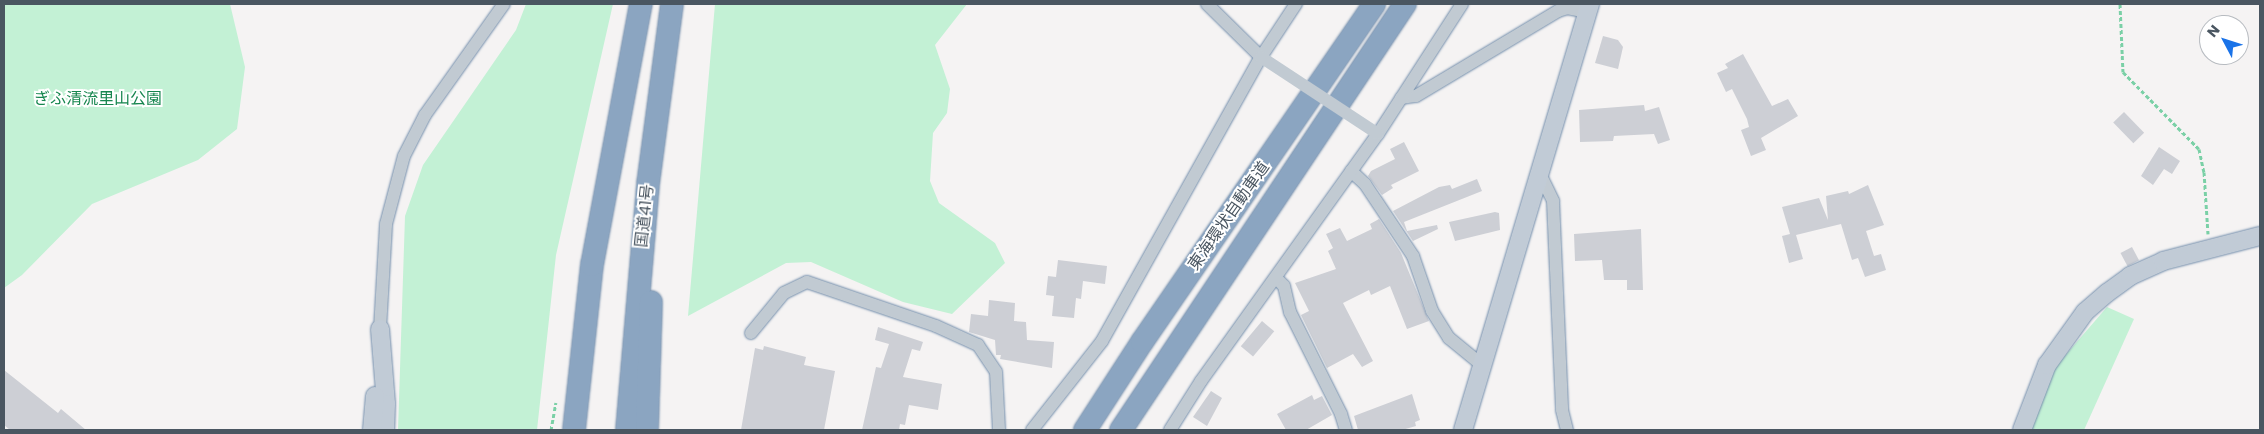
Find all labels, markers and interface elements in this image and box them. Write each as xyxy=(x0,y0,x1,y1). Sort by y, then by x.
north arrow xyxy=(2199,15,2249,65)
text: N xyxy=(2202,21,2224,41)
park label: ぎふ清流里山公園 xyxy=(34,89,162,109)
street label: 東海環状自動車道 xyxy=(1184,158,1274,274)
street label: 国道41号 xyxy=(632,184,658,248)

